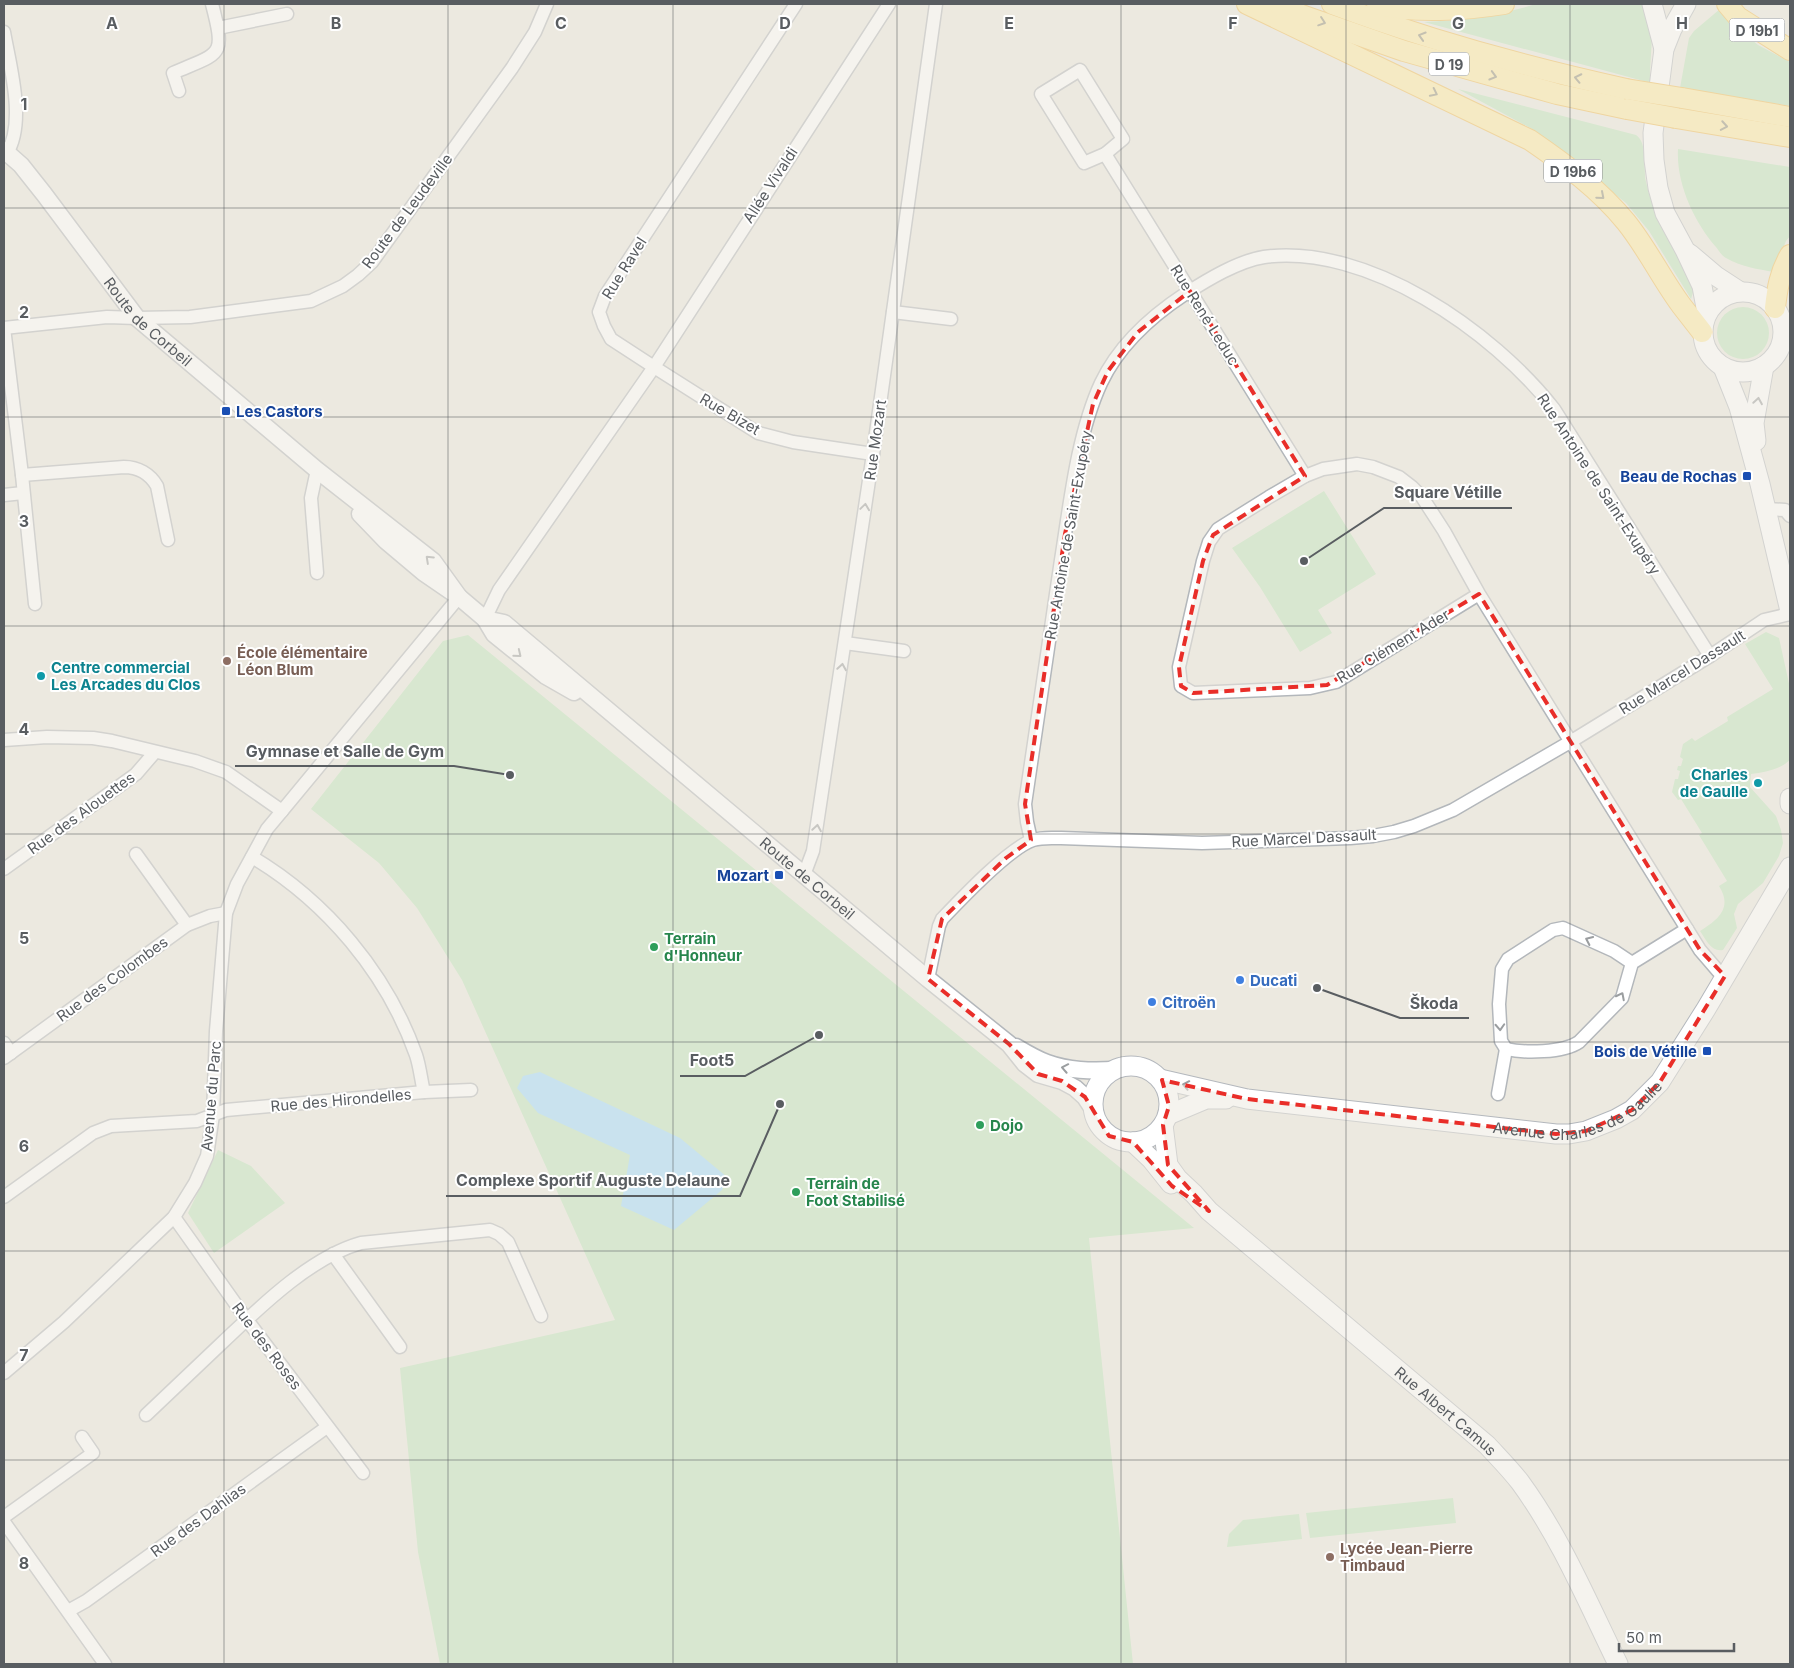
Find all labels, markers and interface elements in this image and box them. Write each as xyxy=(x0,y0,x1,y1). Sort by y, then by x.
text: A xyxy=(106,13,118,33)
text: B xyxy=(331,13,341,33)
text: C xyxy=(555,13,567,33)
text: D xyxy=(779,13,791,33)
text: E xyxy=(1004,13,1014,33)
text: F xyxy=(1228,13,1238,33)
text: G xyxy=(1452,13,1464,33)
text: H xyxy=(1676,13,1688,33)
one-way arrow xyxy=(1317,16,1325,26)
road number: D 19b1 xyxy=(1730,18,1784,42)
one-way arrow xyxy=(1418,31,1426,41)
road number: D 19 xyxy=(1429,52,1469,76)
one-way arrow xyxy=(1489,70,1497,81)
one-way arrow xyxy=(1574,74,1583,84)
one-way arrow xyxy=(1429,87,1438,97)
text: 1 xyxy=(21,94,27,114)
one-way arrow xyxy=(1720,120,1729,130)
street label: Allée Vivaldi xyxy=(738,144,802,226)
street label: Route de Leudeville xyxy=(358,150,456,272)
road number: D 19b6 xyxy=(1544,160,1602,182)
one-way arrow xyxy=(1596,190,1605,199)
street label: Rue Ravel xyxy=(597,233,651,303)
street label: Rue René Leduc xyxy=(1166,261,1244,369)
street label: Route de Corbeil xyxy=(100,273,196,370)
text: 2 xyxy=(19,302,29,322)
street label: Rue Bizet xyxy=(696,389,764,439)
street label: Rue Antoine de Saint-Exupéry xyxy=(1533,390,1665,579)
one-way arrow xyxy=(1752,396,1763,404)
street label: Rue Mozart xyxy=(860,398,890,482)
place label: Les Castors xyxy=(236,402,323,421)
marker: Les Castors xyxy=(220,405,232,417)
street label: Rue Antoine de Saint-Exupéry xyxy=(1040,428,1096,641)
place label: Beau de Rochas xyxy=(1620,467,1737,486)
marker: Beau de Rochas xyxy=(1741,470,1753,482)
callout: Square Vétille xyxy=(1384,477,1512,508)
text: Square Vétille xyxy=(1394,482,1502,502)
one-way arrow xyxy=(859,502,870,510)
text: 3 xyxy=(19,511,29,531)
one-way arrow xyxy=(426,556,435,565)
street label: Rue Clément Ader xyxy=(1333,605,1453,687)
street label: Rue Marcel Dassault xyxy=(1615,625,1749,719)
place label: École élémentaire Léon Blum xyxy=(237,643,368,679)
one-way arrow xyxy=(512,648,521,656)
marker: École élémentaire Léon Blum xyxy=(221,655,233,667)
place label: Centre commercial Les Arcades du Clos xyxy=(51,658,200,694)
one-way arrow xyxy=(836,663,846,672)
marker: Centre commercial Les Arcades du Clos xyxy=(35,670,47,682)
text: 4 xyxy=(19,719,30,739)
callout: Gymnase et Salle de Gym xyxy=(235,735,454,766)
text: Gymnase et Salle de Gym xyxy=(246,741,444,761)
place label: Charles de Gaulle xyxy=(1680,765,1748,801)
street label: Rue des Alouettes xyxy=(24,768,138,858)
marker: Charles de Gaulle xyxy=(1752,777,1764,789)
one-way arrow xyxy=(811,824,822,832)
street label: Rue Marcel Dassault xyxy=(1231,825,1377,851)
street label: Route de Corbeil xyxy=(756,833,859,923)
place label: Mozart xyxy=(717,866,769,885)
marker: Mozart xyxy=(773,869,785,881)
text: 5 xyxy=(19,928,29,948)
place label: Terrain d'Honneur xyxy=(664,929,742,965)
street label: Rue des Colombes xyxy=(53,932,171,1026)
one-way arrow xyxy=(1585,936,1594,946)
marker: Terrain d'Honneur xyxy=(648,941,660,953)
place label: Ducati xyxy=(1250,971,1297,990)
marker: Ducati xyxy=(1234,974,1246,986)
callout: Škoda xyxy=(1400,987,1469,1018)
one-way arrow xyxy=(1615,992,1625,1001)
place label: Citroën xyxy=(1162,993,1216,1012)
text: Škoda xyxy=(1410,993,1458,1013)
marker: Citroën xyxy=(1146,996,1158,1008)
one-way arrow xyxy=(1495,1023,1506,1031)
street label: Avenue du Parc xyxy=(197,1040,225,1152)
place label: Bois de Vétille xyxy=(1594,1042,1697,1061)
callout: Foot5 xyxy=(680,1045,745,1076)
marker: Bois de Vétille xyxy=(1701,1045,1713,1057)
text: Foot5 xyxy=(690,1050,734,1070)
one-way arrow xyxy=(1061,1063,1070,1073)
street label: Avenue Charles de Gaulle xyxy=(1492,1076,1666,1144)
one-way arrow xyxy=(1182,1080,1191,1090)
street label: Rue des Hirondelles xyxy=(270,1084,412,1116)
place label: Dojo xyxy=(990,1116,1023,1135)
marker: Dojo xyxy=(974,1119,986,1131)
text: 6 xyxy=(19,1136,29,1156)
callout: Complexe Sportif Auguste Delaune xyxy=(446,1165,740,1196)
text: Complexe Sportif Auguste Delaune xyxy=(456,1170,730,1190)
place label: Terrain de Foot Stabilisé xyxy=(806,1174,905,1210)
marker: Terrain de Foot Stabilisé xyxy=(790,1186,802,1198)
street label: Rue des Roses xyxy=(228,1299,306,1394)
text: 7 xyxy=(19,1345,29,1365)
street label: Rue Albert Camus xyxy=(1391,1362,1501,1459)
street label: Rue des Dahlias xyxy=(147,1479,249,1561)
place label: Lycée Jean-Pierre Timbaud xyxy=(1340,1539,1473,1575)
marker: Lycée Jean-Pierre Timbaud xyxy=(1324,1551,1336,1563)
text: 8 xyxy=(19,1553,29,1573)
scale bar xyxy=(1619,1620,1734,1652)
text: 50 m xyxy=(1626,1628,1662,1647)

